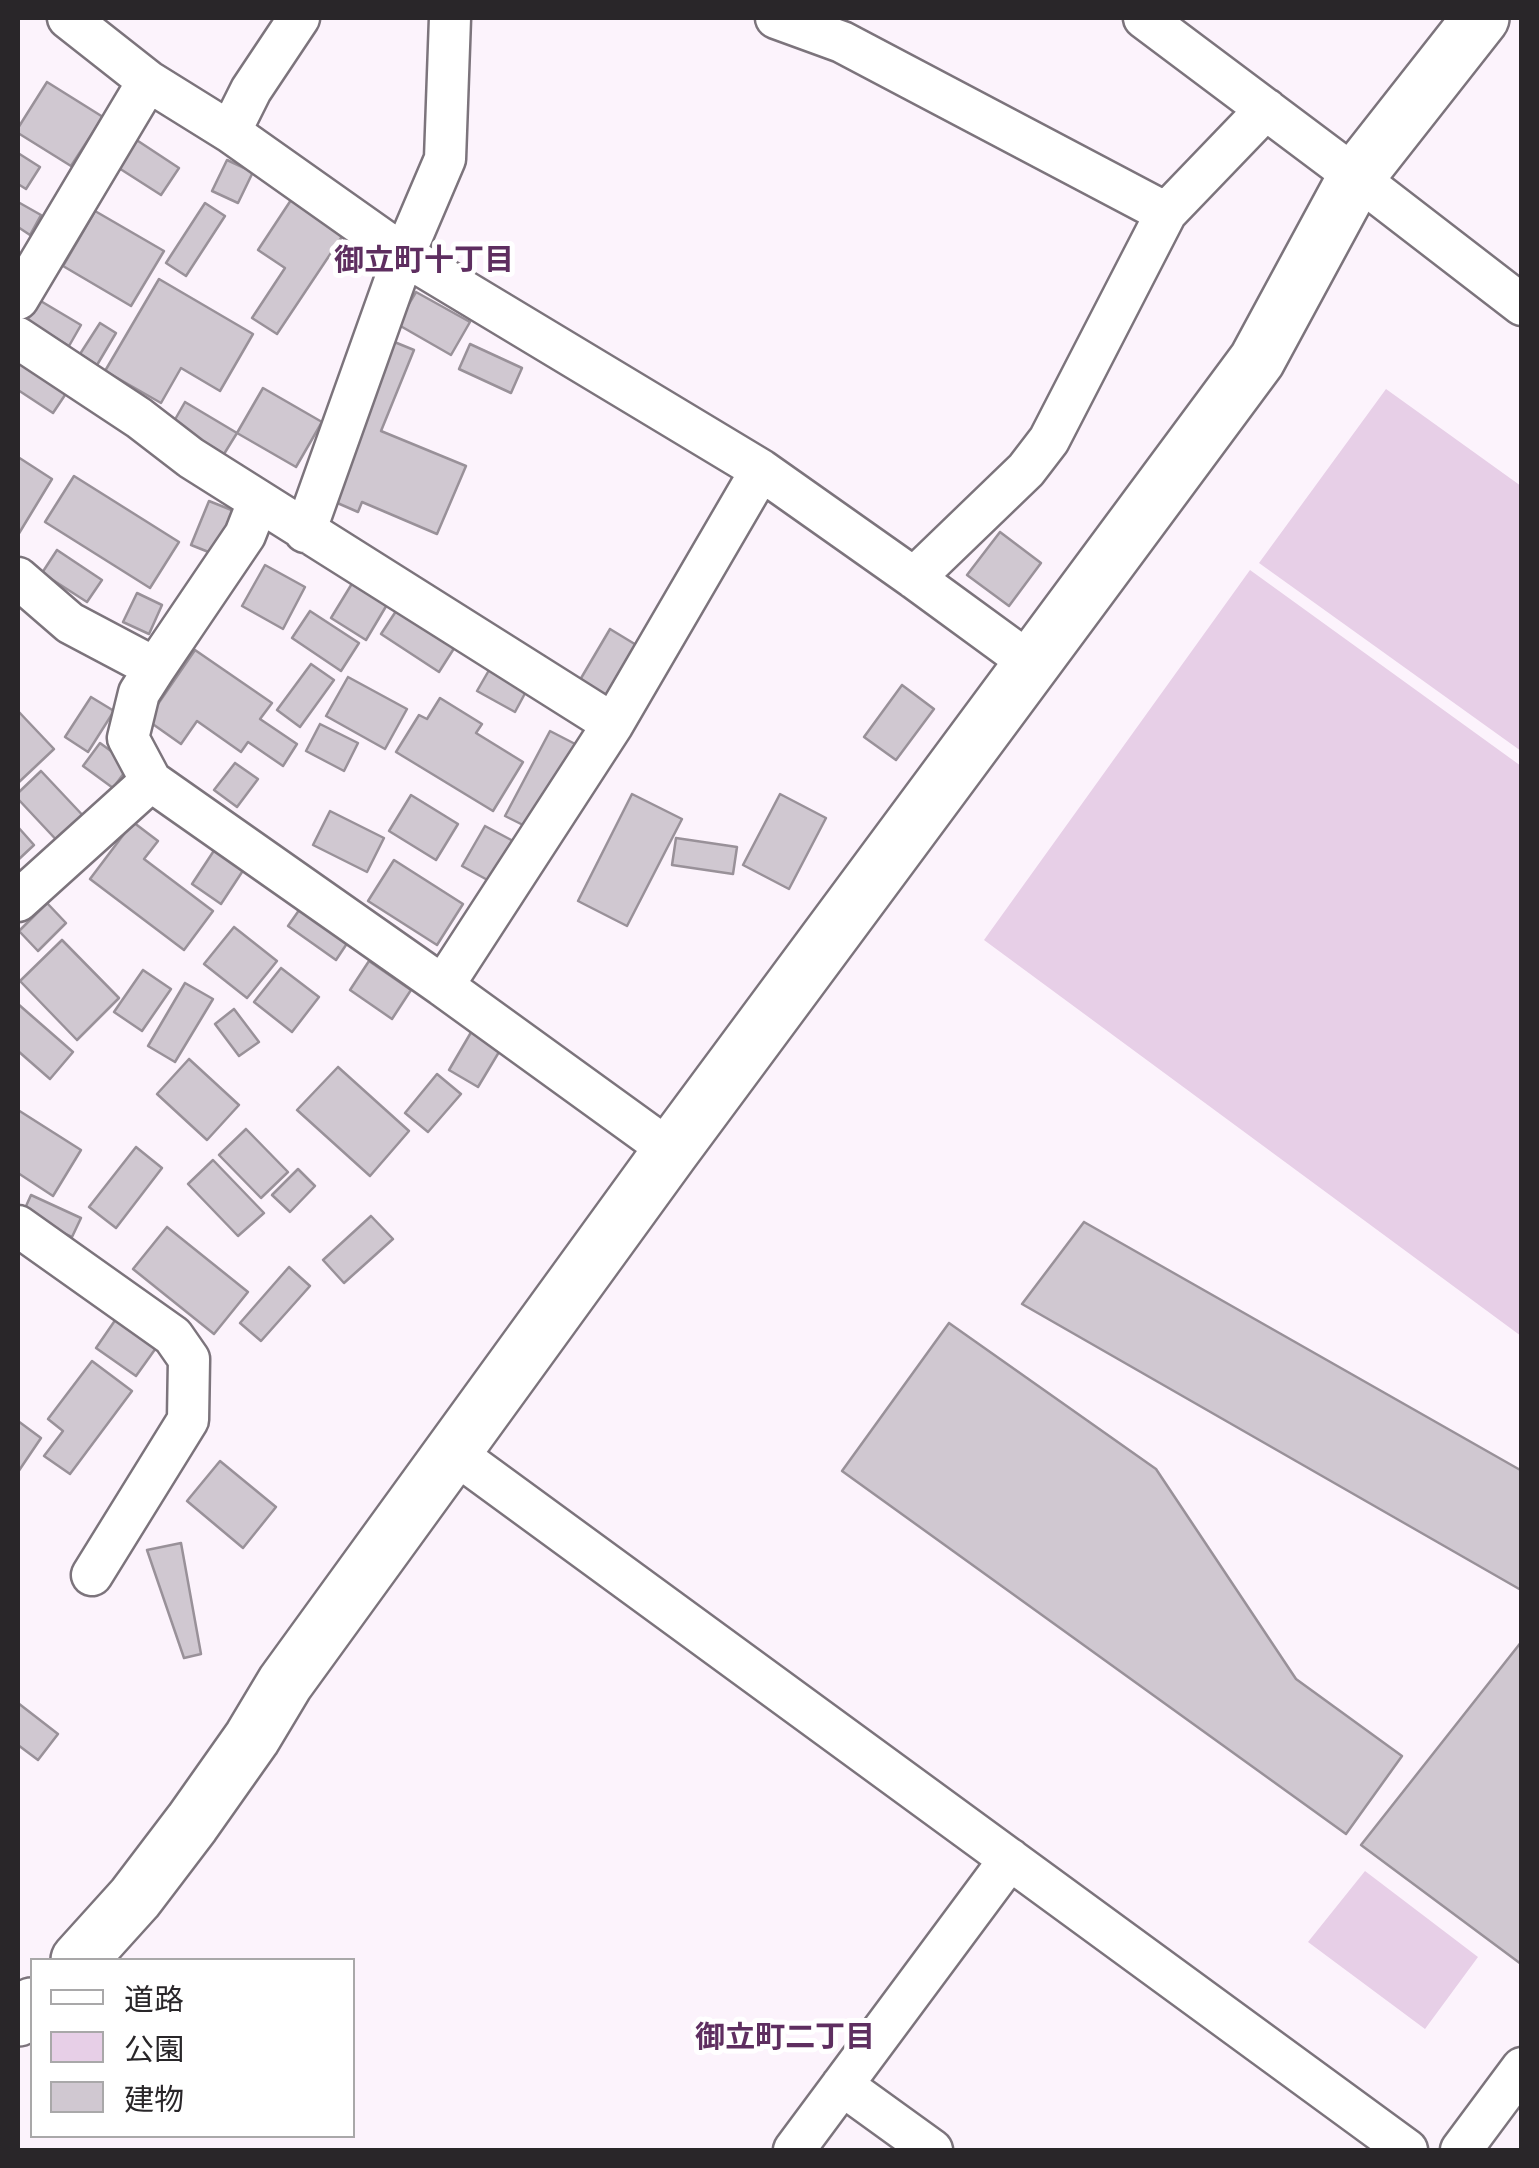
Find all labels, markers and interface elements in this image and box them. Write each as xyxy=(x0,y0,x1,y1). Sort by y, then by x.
district label: 御立町十丁目 xyxy=(334,243,514,279)
legend xyxy=(30,1958,355,2138)
text: 道路 xyxy=(124,1978,184,2019)
district label: 御立町二丁目 xyxy=(695,2020,875,2056)
text: 公園 xyxy=(124,2028,184,2069)
text: 建物 xyxy=(124,2078,184,2119)

